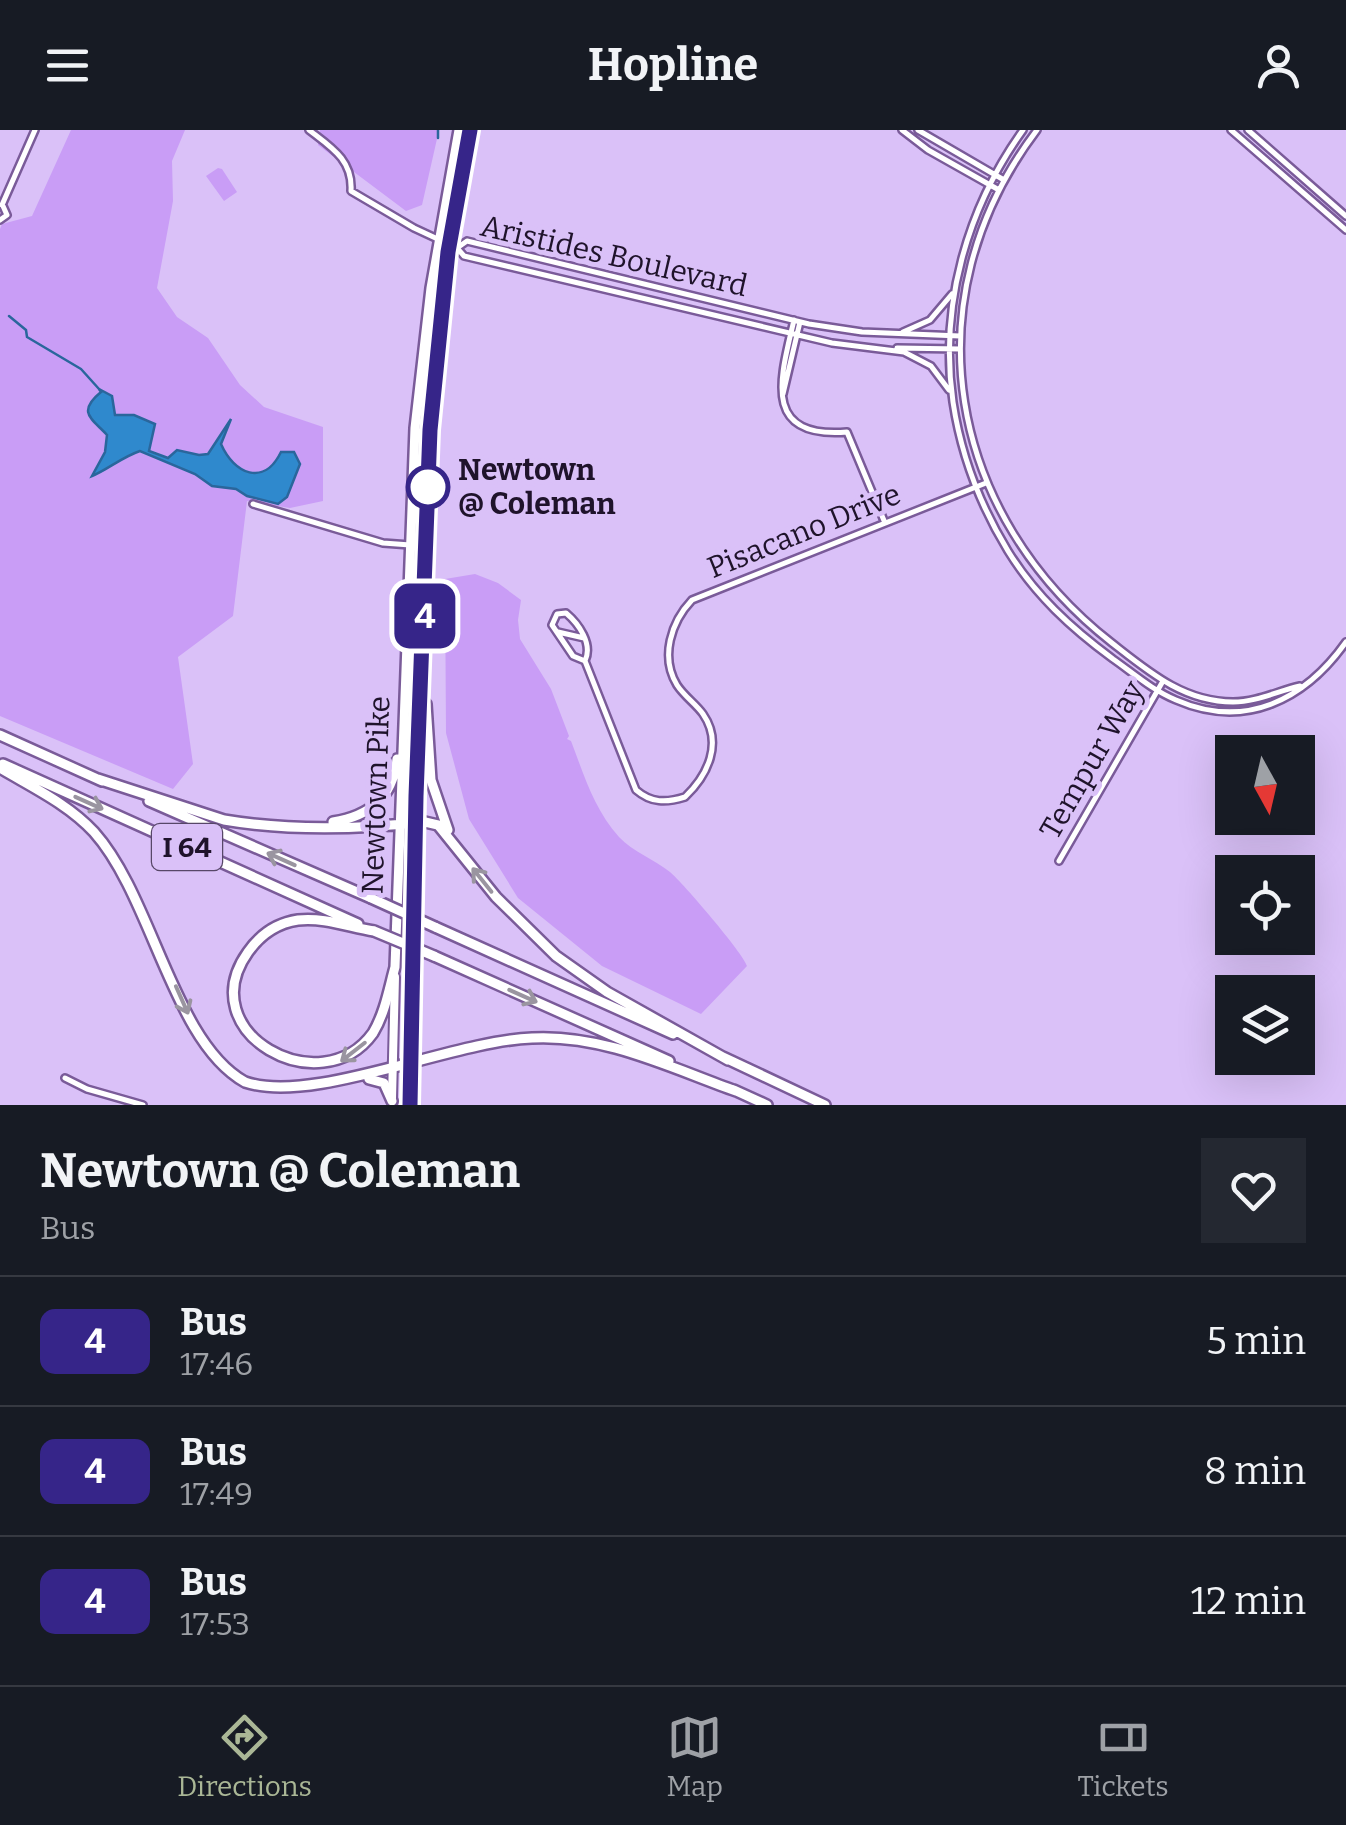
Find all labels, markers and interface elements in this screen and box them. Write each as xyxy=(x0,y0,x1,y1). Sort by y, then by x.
icon: menu xyxy=(40,38,95,93)
text: Hopline xyxy=(588,38,758,92)
icon: person xyxy=(1251,38,1306,93)
street label: Aristides Boulevard xyxy=(477,208,751,304)
place label: Newtown @ Coleman xyxy=(458,452,616,522)
marker: Newtown @ Coleman xyxy=(407,466,449,508)
street label: Pisacano Drive xyxy=(702,476,906,586)
line badge: 4 xyxy=(392,584,458,648)
text: 4 xyxy=(414,595,436,637)
street label: Tempur Way xyxy=(1032,675,1152,845)
street label: Newtown Pike xyxy=(355,695,397,895)
north arrow xyxy=(1215,735,1315,835)
map controls xyxy=(1215,735,1315,1075)
one-way arrow xyxy=(73,794,103,813)
road number: I 64 xyxy=(152,824,222,870)
one-way arrow xyxy=(266,849,297,867)
button: locate xyxy=(1215,855,1315,955)
one-way arrow xyxy=(472,867,493,894)
button: layers xyxy=(1215,975,1315,1075)
one-way arrow xyxy=(174,984,192,1015)
one-way arrow xyxy=(507,988,538,1006)
one-way arrow xyxy=(341,1041,367,1063)
button: heart xyxy=(1201,1138,1306,1243)
text: Newtown @ Coleman xyxy=(40,1142,520,1200)
text: Bus xyxy=(40,1209,95,1247)
text: Bus xyxy=(180,1299,247,1345)
text: 5 min xyxy=(1206,1318,1306,1364)
text: 4 xyxy=(84,1320,106,1362)
text: 17:46 xyxy=(180,1345,253,1383)
text: Bus xyxy=(180,1429,247,1475)
text: 8 min xyxy=(1204,1448,1306,1494)
text: 4 xyxy=(84,1450,106,1492)
text: 17:49 xyxy=(180,1475,253,1513)
text: Bus xyxy=(180,1559,247,1605)
text: 12 min xyxy=(1191,1578,1306,1624)
text: 4 xyxy=(84,1580,106,1622)
text: 17:53 xyxy=(180,1605,250,1643)
tab: Directions xyxy=(177,1710,312,1803)
tab: Map xyxy=(666,1710,723,1803)
tab: Tickets xyxy=(1077,1710,1169,1803)

